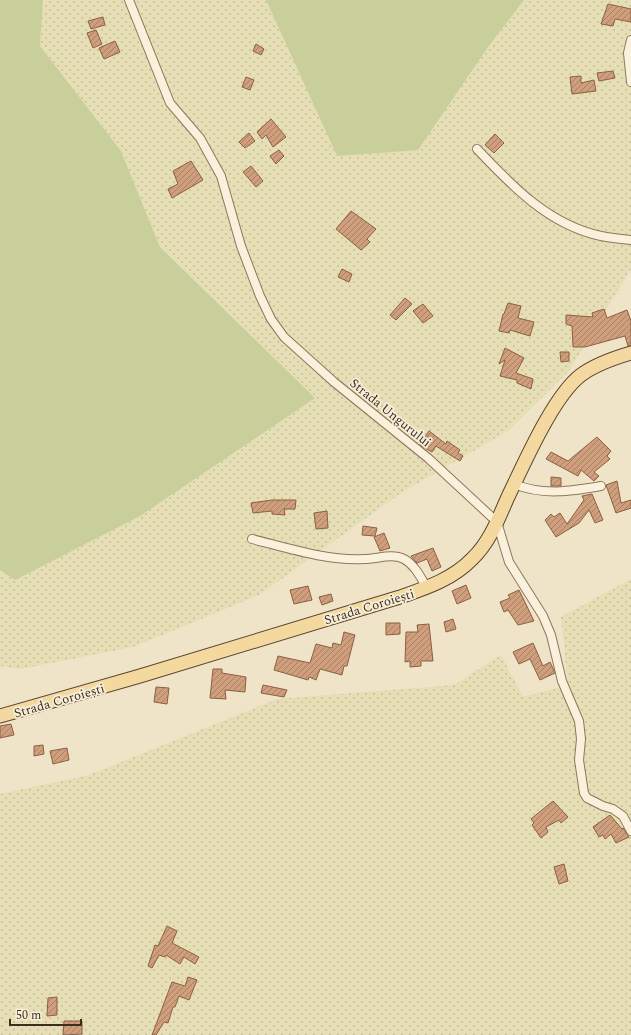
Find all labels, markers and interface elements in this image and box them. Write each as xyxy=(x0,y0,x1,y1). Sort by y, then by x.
street label: Strada Ungurului xyxy=(345,374,436,452)
street label: Strada Coroiești xyxy=(322,584,417,630)
street label: Strada Coroiești xyxy=(12,678,107,723)
scale bar xyxy=(10,1001,81,1027)
text: 50 m xyxy=(16,1006,41,1025)

